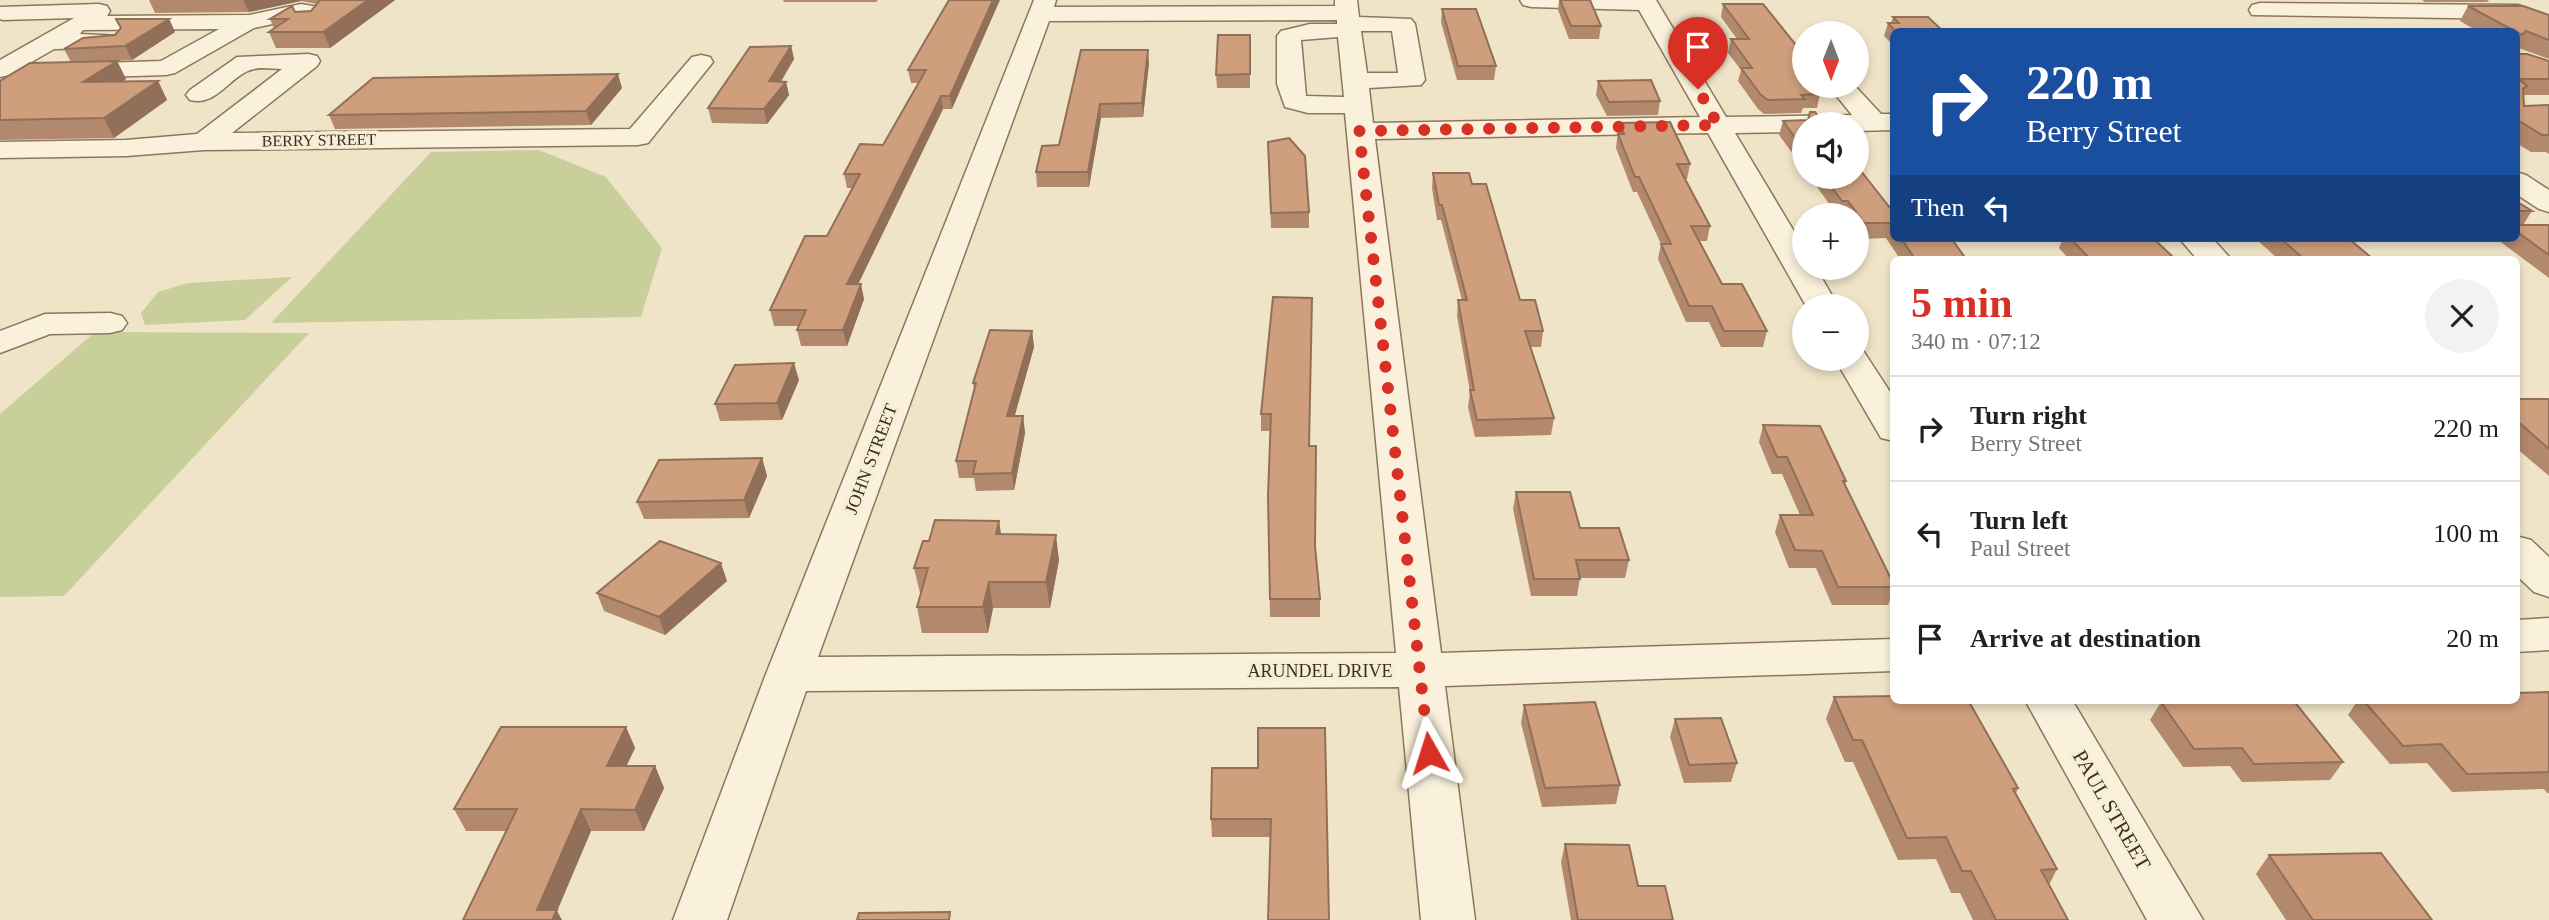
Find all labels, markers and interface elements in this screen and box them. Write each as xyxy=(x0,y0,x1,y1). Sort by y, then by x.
pin xyxy=(1668,17,1728,89)
north arrow xyxy=(1792,21,1869,98)
map controls xyxy=(1792,21,1869,371)
icon: arrive xyxy=(1679,28,1717,66)
text: 220 m xyxy=(2026,55,2153,110)
icon: right xyxy=(1911,56,2002,147)
button: sound xyxy=(1792,112,1869,189)
text: Berry Street xyxy=(2026,113,2182,149)
street label: BERRY STREET xyxy=(262,130,377,149)
icon: left xyxy=(1978,189,2016,227)
text: Then xyxy=(1911,193,1964,222)
button: + xyxy=(1792,203,1869,280)
button: close xyxy=(2425,279,2499,353)
text: 5 min xyxy=(1911,280,2013,326)
button: − xyxy=(1792,294,1869,371)
text: 340 m · 07:12 xyxy=(1911,329,2041,354)
street label: JOHN STREET xyxy=(841,401,901,517)
text: Turn right xyxy=(1970,401,2087,430)
icon: right xyxy=(1911,410,1949,448)
text: 220 m xyxy=(2433,414,2499,443)
text: Berry Street xyxy=(1970,431,2082,456)
text: Turn left xyxy=(1970,506,2068,535)
icon: left xyxy=(1911,515,1949,553)
text: 100 m xyxy=(2433,519,2499,548)
text: Paul Street xyxy=(1970,536,2070,561)
icon: arrive xyxy=(1911,620,1949,658)
text: Arrive at destination xyxy=(1970,624,2201,653)
text: 20 m xyxy=(2446,624,2499,653)
street label: ARUNDEL DRIVE xyxy=(1248,661,1392,681)
position arrow xyxy=(1392,716,1466,790)
street label: PAUL STREET xyxy=(2068,746,2156,874)

